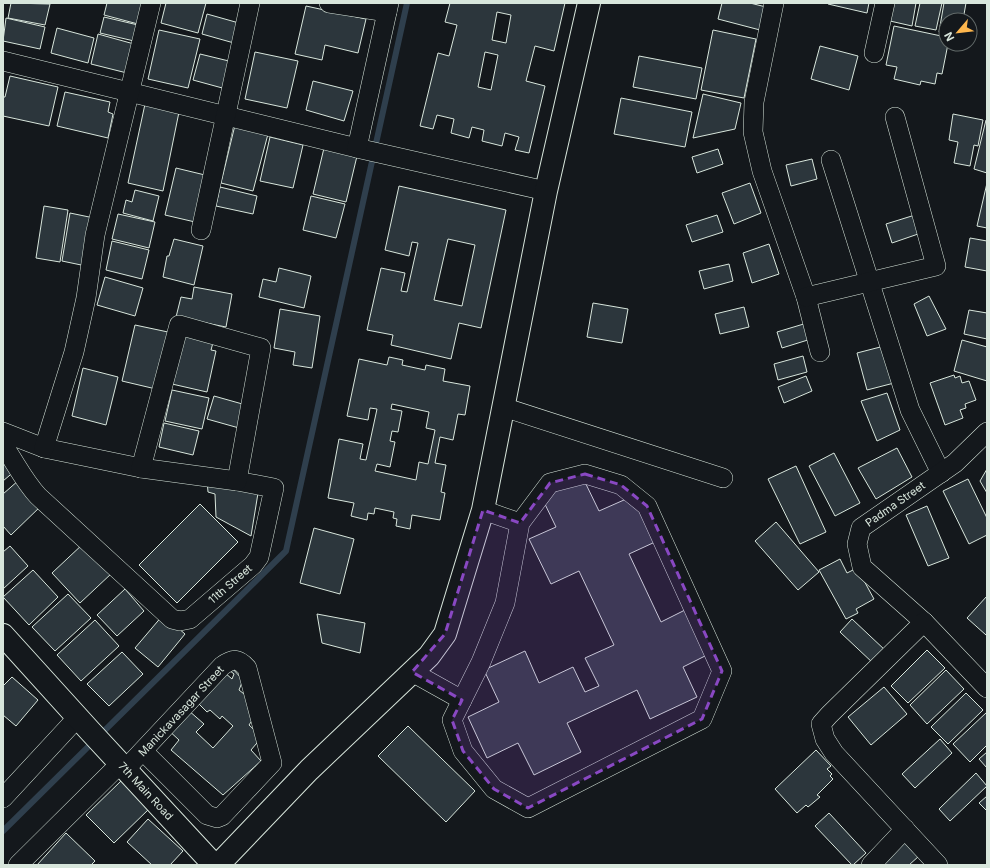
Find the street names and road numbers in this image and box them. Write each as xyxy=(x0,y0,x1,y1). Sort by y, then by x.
street label: Padma Street xyxy=(862,478,928,530)
street label: 11th Street xyxy=(205,561,255,607)
street label: Manickavasagar Street xyxy=(135,662,227,759)
street label: 7th Main Road xyxy=(116,759,176,823)

